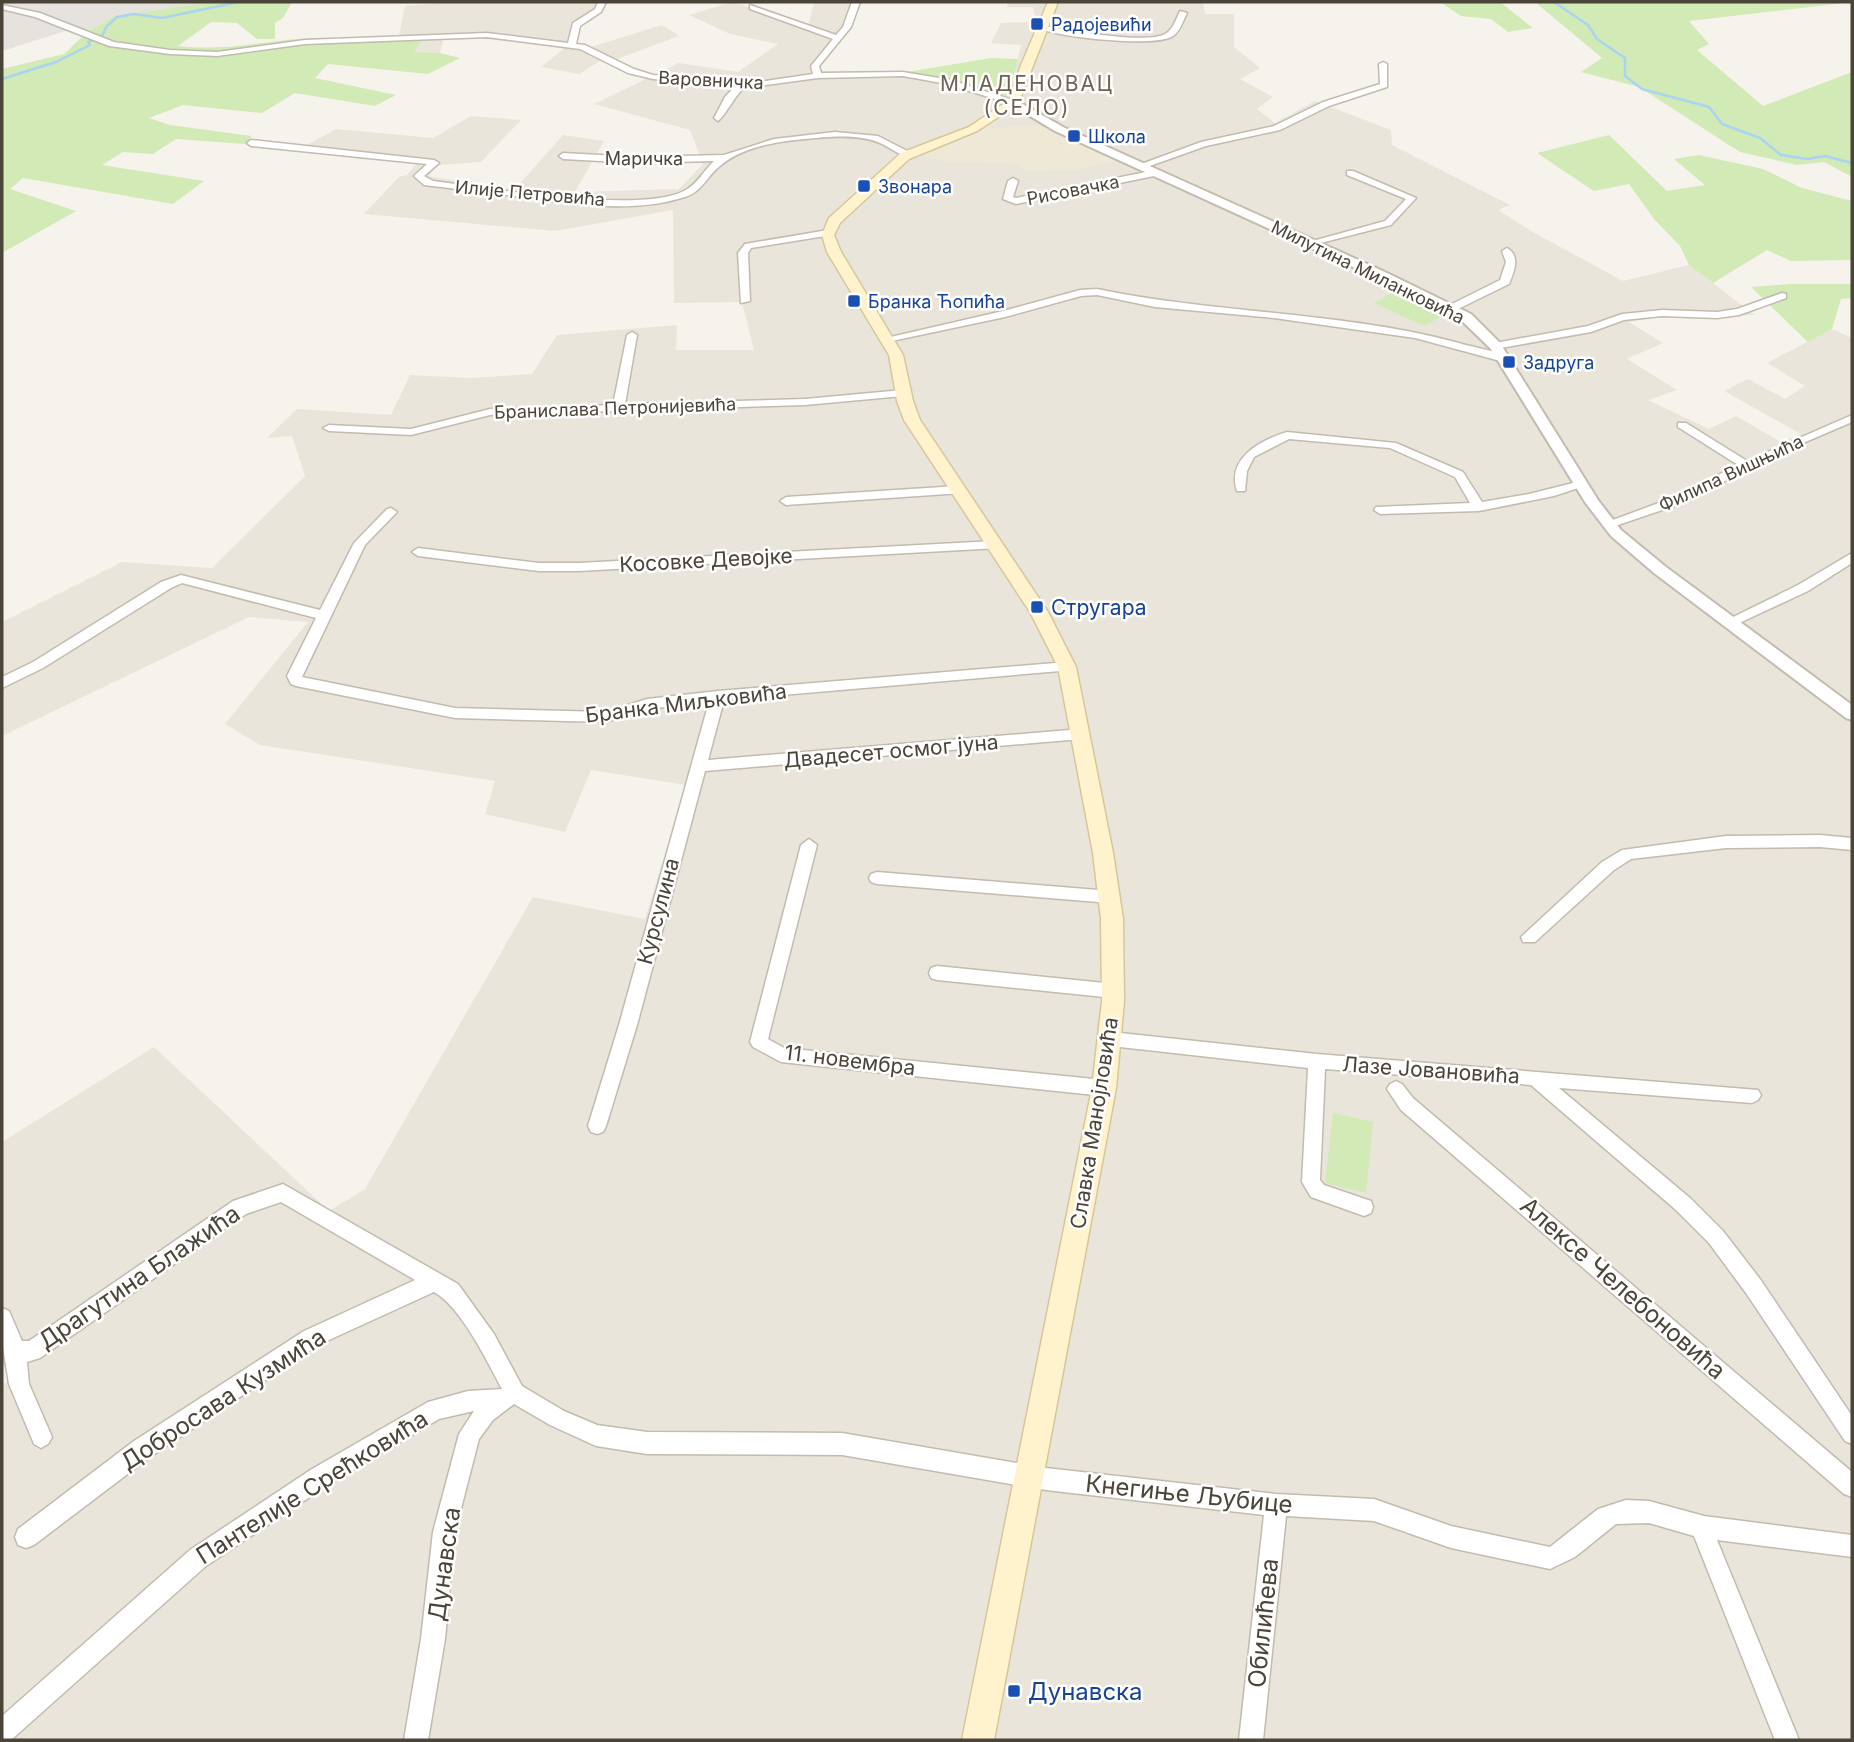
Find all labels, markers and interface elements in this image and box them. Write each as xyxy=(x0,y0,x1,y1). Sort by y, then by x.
place label: Радојевићи xyxy=(1051,14,1152,35)
marker: Радојевићи xyxy=(1029,16,1045,32)
street label: Варовничка xyxy=(658,67,764,93)
district label: МЛАДЕНОВАЦ (СЕЛО) xyxy=(940,71,1114,120)
place label: Школа xyxy=(1088,126,1146,147)
marker: Школа xyxy=(1066,128,1082,144)
street label: Маричка xyxy=(605,148,683,169)
street label: Рисовачка xyxy=(1025,171,1121,209)
street label: Илије Петровића xyxy=(454,176,606,210)
place label: Звонара xyxy=(878,176,952,197)
marker: Звонара xyxy=(856,178,872,194)
street label: Милутина Миланковића xyxy=(1268,216,1468,328)
place label: Бранка Ћопића xyxy=(868,291,1005,312)
marker: Бранка Ћопића xyxy=(846,293,862,309)
place label: Задруга xyxy=(1523,352,1594,373)
marker: Задруга xyxy=(1501,354,1517,370)
street label: Бранислава Петронијевића xyxy=(494,393,736,423)
street label: Филипа Вишњића xyxy=(1655,430,1807,516)
street label: Косовке Девојке xyxy=(619,543,793,577)
place label: Стругара xyxy=(1051,595,1147,620)
marker: Стругара xyxy=(1029,599,1045,615)
street label: Бранка Миљковића xyxy=(584,678,788,728)
street label: Двадесет осмог јуна xyxy=(782,729,1000,773)
street label: Курсулина xyxy=(632,855,684,967)
street label: Славка Манојловића xyxy=(1065,1015,1123,1231)
street label: 11. новембра xyxy=(783,1040,917,1080)
street label: Лазе Јовановића xyxy=(1341,1051,1521,1089)
street label: Алексе Челебоновића xyxy=(1514,1191,1732,1385)
street label: Драгутина Блажића xyxy=(33,1199,245,1355)
street label: Добросава Кузмића xyxy=(115,1322,331,1476)
street label: Пантелије Срећковића xyxy=(191,1404,433,1570)
street label: Кнегиње Љубице xyxy=(1084,1469,1294,1519)
street label: Дунавска xyxy=(422,1505,466,1623)
street label: Обилићева xyxy=(1242,1557,1284,1689)
place label: Дунавска xyxy=(1028,1677,1143,1706)
marker: Дунавска xyxy=(1006,1683,1022,1699)

